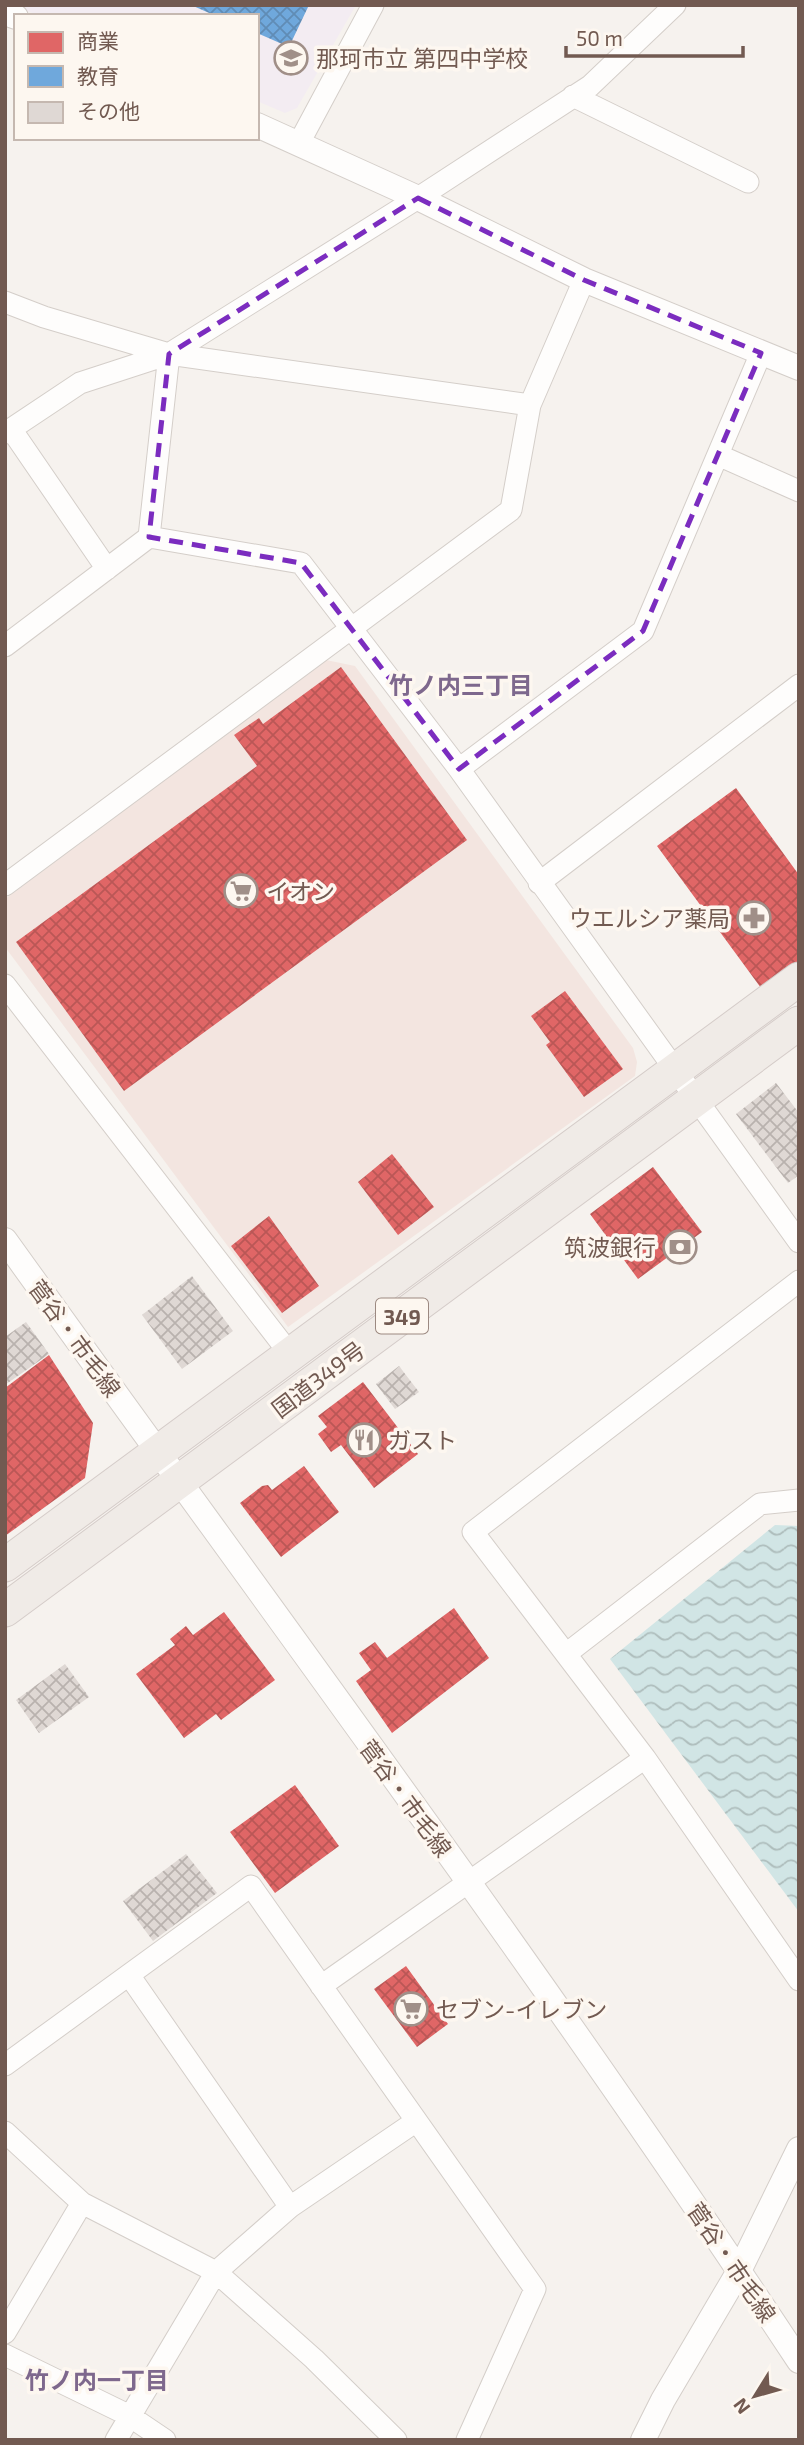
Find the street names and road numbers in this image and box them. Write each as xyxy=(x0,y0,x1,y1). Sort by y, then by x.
street label: 菅谷・市毛線 xyxy=(23,1274,127,1402)
road number: 349 xyxy=(376,1298,428,1334)
street label: 国道349号 xyxy=(266,1335,370,1423)
street label: 菅谷・市毛線 xyxy=(354,1734,458,1862)
street label: 菅谷・市毛線 xyxy=(682,2197,782,2327)

